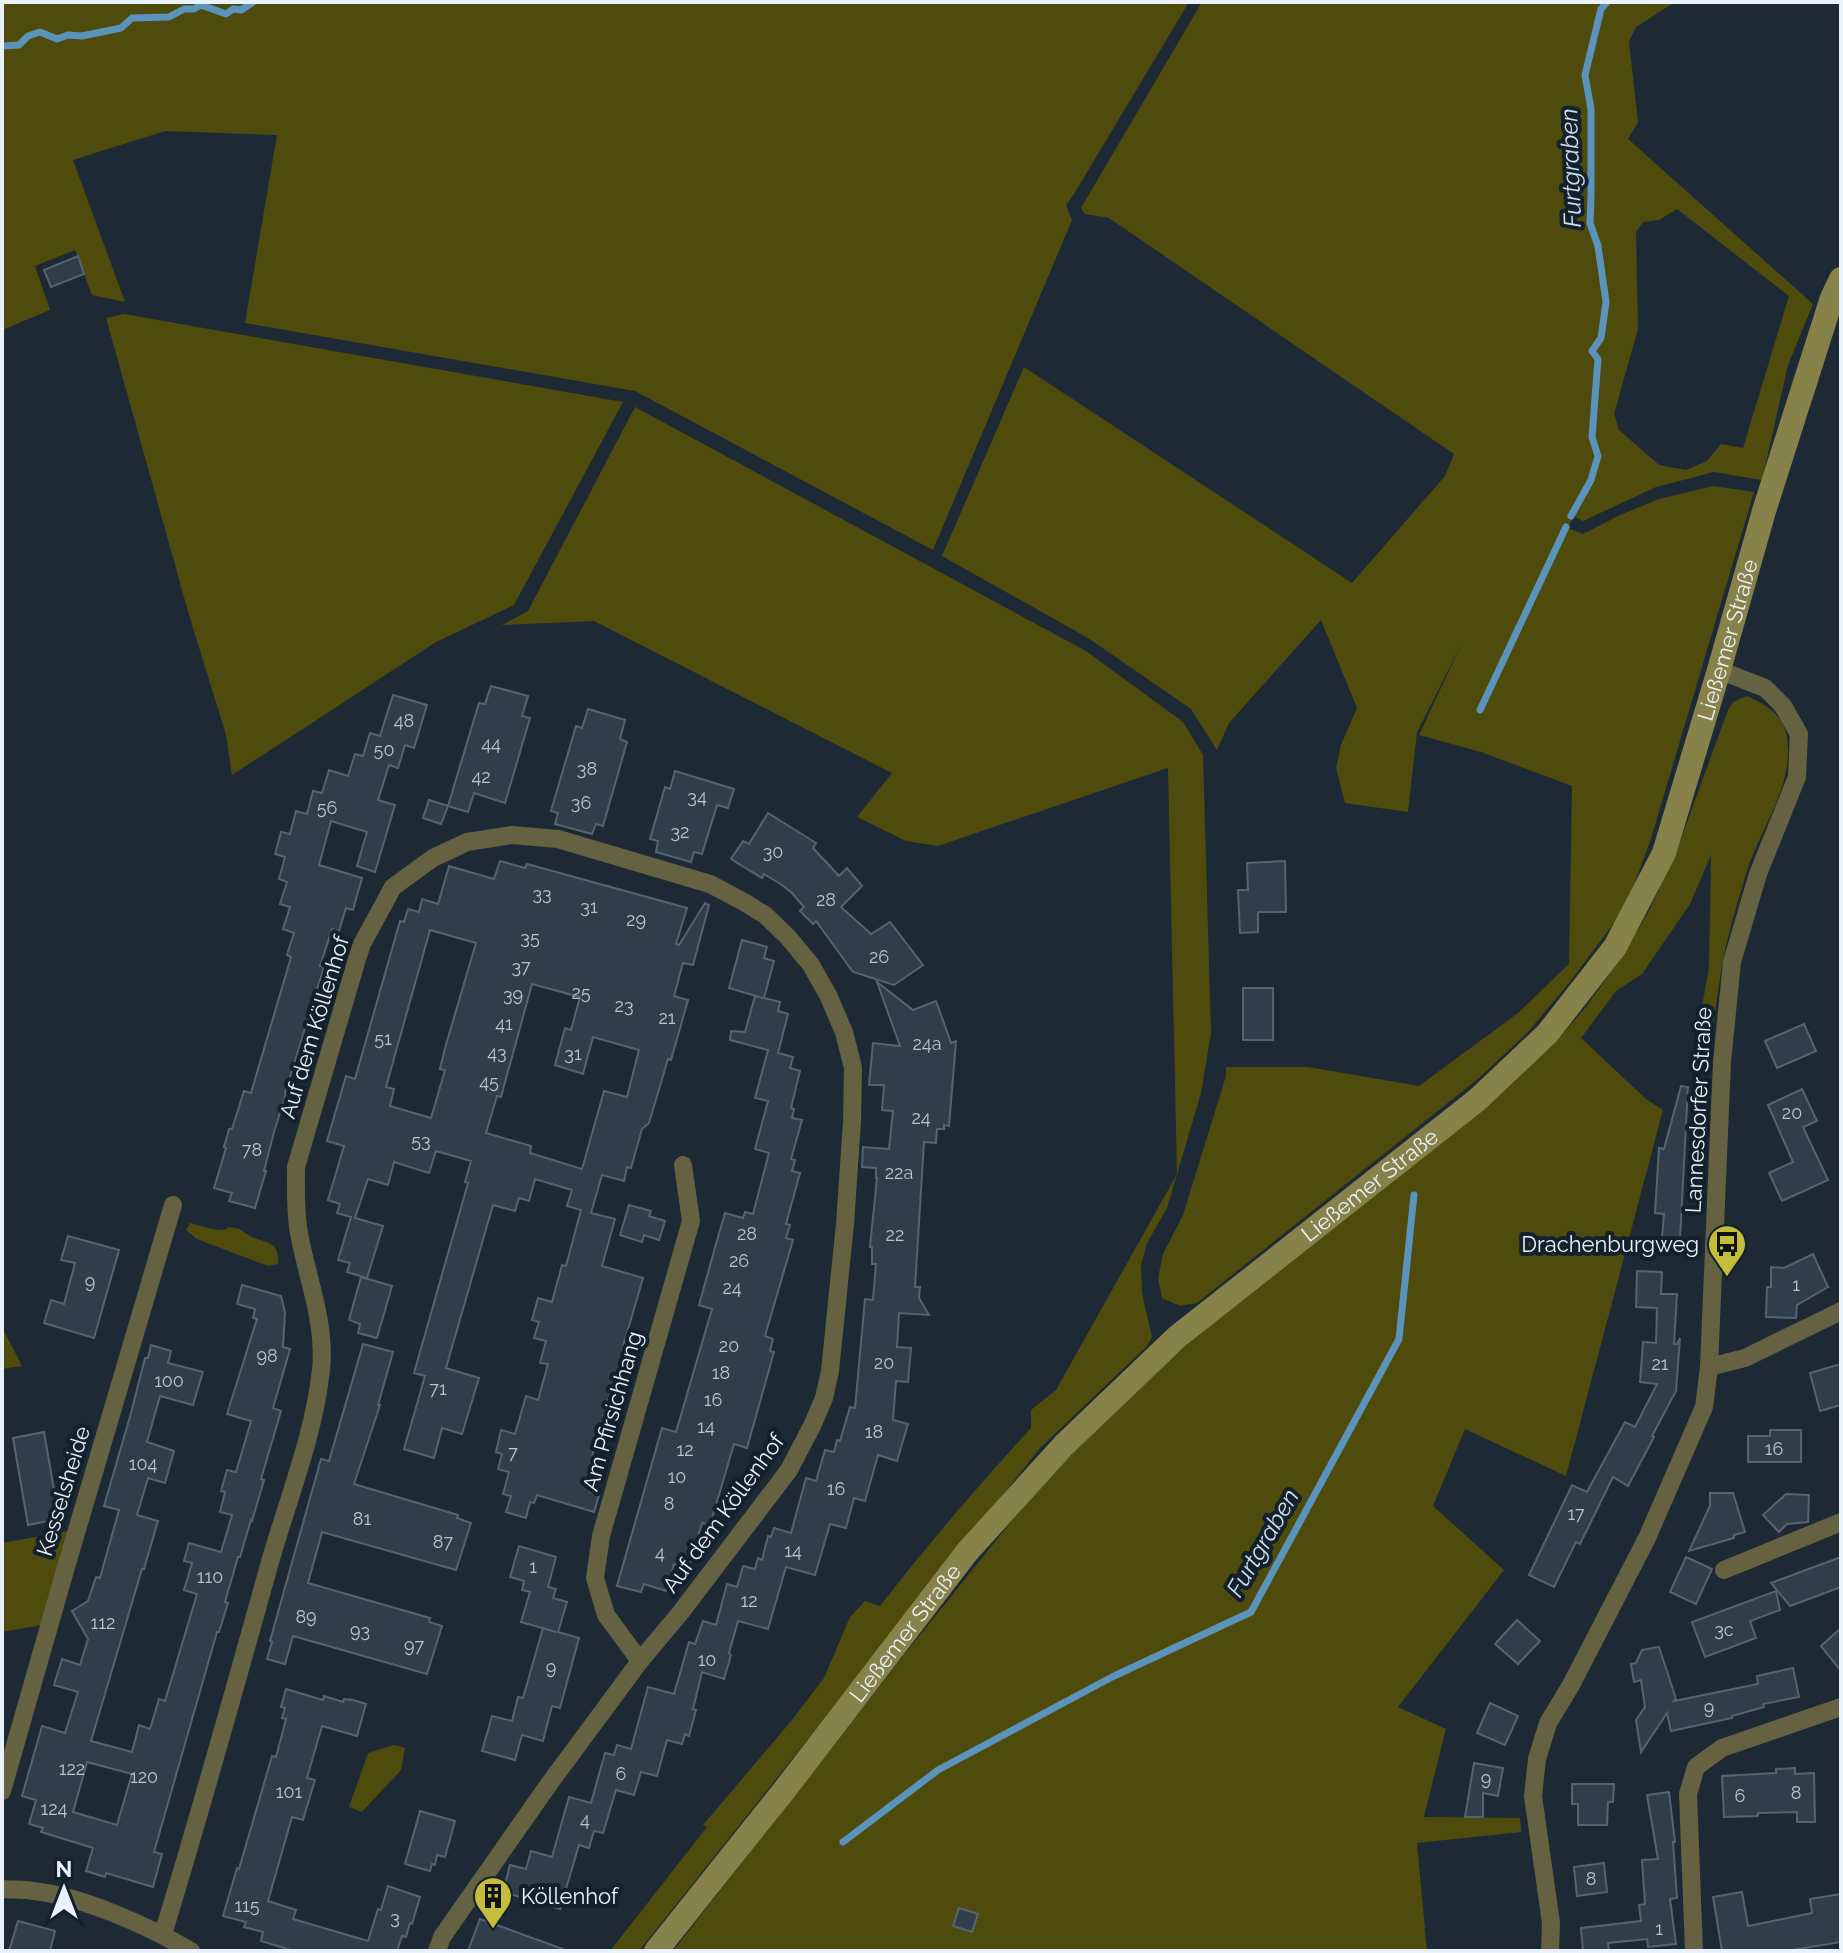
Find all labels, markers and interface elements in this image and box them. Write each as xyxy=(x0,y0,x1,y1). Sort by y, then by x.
water label: Furtgraben xyxy=(1554,108,1587,228)
street label: Ließemer Straße xyxy=(1692,556,1763,724)
house number: 48 xyxy=(394,710,414,731)
house number: 44 xyxy=(481,733,501,754)
house number: 50 xyxy=(374,739,394,760)
house number: 38 xyxy=(577,758,597,779)
house number: 42 xyxy=(471,766,491,787)
house number: 34 xyxy=(687,786,707,807)
house number: 36 xyxy=(571,792,591,813)
house number: 56 xyxy=(317,797,337,818)
house number: 32 xyxy=(671,821,690,842)
house number: 30 xyxy=(763,841,783,862)
house number: 33 xyxy=(532,883,552,904)
house number: 28 xyxy=(816,889,836,910)
house number: 31 xyxy=(580,896,598,917)
house number: 29 xyxy=(626,909,646,930)
house number: 35 xyxy=(520,927,540,948)
street label: Auf dem Köllenhof xyxy=(274,932,354,1122)
house number: 26 xyxy=(869,946,889,967)
house number: 37 xyxy=(511,956,531,977)
house number: 25 xyxy=(571,982,591,1003)
house number: 39 xyxy=(503,984,523,1005)
house number: 23 xyxy=(615,995,634,1016)
street label: Lannesdorfer Straße xyxy=(1680,1006,1716,1214)
house number: 21 xyxy=(658,1007,676,1028)
house number: 41 xyxy=(495,1013,513,1034)
house number: 51 xyxy=(374,1028,392,1049)
house number: 24a xyxy=(912,1033,942,1054)
house number: 43 xyxy=(487,1042,507,1063)
house number: 31 xyxy=(564,1043,582,1064)
house number: 45 xyxy=(479,1071,499,1092)
house number: 20 xyxy=(1782,1102,1802,1123)
house number: 24 xyxy=(911,1107,931,1128)
street label: Ließemer Straße xyxy=(1296,1123,1443,1247)
house number: 53 xyxy=(411,1130,431,1151)
house number: 78 xyxy=(242,1139,262,1160)
house number: 22a xyxy=(885,1162,913,1183)
house number: 28 xyxy=(737,1223,757,1244)
bus stop icon: Drachenburgweg xyxy=(1706,1223,1748,1278)
house number: 22 xyxy=(886,1224,904,1245)
place label: Drachenburgweg xyxy=(1521,1231,1699,1257)
house number: 26 xyxy=(729,1250,749,1271)
house number: 9 xyxy=(85,1271,95,1292)
house number: 1 xyxy=(1792,1274,1800,1295)
house number: 24 xyxy=(722,1277,742,1298)
street label: Am Pfirsichhang xyxy=(577,1328,647,1494)
house number: 20 xyxy=(719,1335,739,1356)
house number: 98 xyxy=(256,1345,278,1366)
house number: 20 xyxy=(874,1352,894,1373)
house number: 21 xyxy=(1651,1353,1669,1374)
house number: 18 xyxy=(712,1362,730,1383)
house number: 100 xyxy=(154,1370,184,1391)
house number: 71 xyxy=(429,1378,447,1399)
house number: 16 xyxy=(704,1389,722,1410)
house number: 14 xyxy=(697,1416,715,1437)
house number: 18 xyxy=(865,1421,883,1442)
street label: Kesselsheide xyxy=(31,1423,95,1559)
street label: Auf dem Köllenhof xyxy=(657,1428,790,1597)
house number: 16 xyxy=(1765,1438,1783,1459)
house number: 12 xyxy=(676,1439,694,1460)
house number: 7 xyxy=(508,1442,518,1463)
house number: 104 xyxy=(129,1453,157,1474)
house number: 10 xyxy=(668,1466,686,1487)
house number: 16 xyxy=(827,1478,845,1499)
water label: Furtgraben xyxy=(1220,1484,1305,1602)
house number: 8 xyxy=(664,1493,674,1514)
house number: 17 xyxy=(1567,1503,1585,1524)
house number: 81 xyxy=(353,1508,371,1529)
house number: 87 xyxy=(433,1531,454,1552)
house number: 14 xyxy=(784,1540,802,1561)
house number: 4 xyxy=(655,1542,665,1563)
house number: 1 xyxy=(529,1556,537,1577)
street label: Ließemer Straße xyxy=(844,1559,966,1707)
house number: 110 xyxy=(197,1566,223,1587)
house number: 12 xyxy=(740,1590,758,1611)
house number: 89 xyxy=(295,1606,317,1627)
house number: 112 xyxy=(91,1612,115,1633)
house number: 3c xyxy=(1714,1619,1734,1640)
house number: 93 xyxy=(350,1620,370,1641)
house number: 97 xyxy=(404,1635,424,1656)
house number: 10 xyxy=(698,1649,716,1670)
house number: 9 xyxy=(546,1657,556,1678)
house number: 9 xyxy=(1704,1697,1714,1718)
house number: 122 xyxy=(59,1758,85,1779)
house number: 6 xyxy=(616,1763,627,1784)
house number: 120 xyxy=(130,1766,158,1787)
house number: 9 xyxy=(1481,1768,1491,1789)
house number: 101 xyxy=(276,1781,303,1802)
house number: 8 xyxy=(1791,1782,1801,1803)
house number: 6 xyxy=(1735,1785,1746,1806)
house number: 124 xyxy=(41,1798,68,1819)
house number: 4 xyxy=(580,1809,590,1830)
north arrow xyxy=(24,1849,104,1929)
text: N xyxy=(56,1856,72,1882)
house number: 8 xyxy=(1586,1868,1596,1889)
building icon: Köllenhof xyxy=(472,1875,514,1930)
place label: Köllenhof xyxy=(521,1883,619,1909)
house number: 115 xyxy=(234,1895,260,1916)
house number: 3 xyxy=(390,1907,400,1928)
house number: 1 xyxy=(1655,1918,1663,1939)

